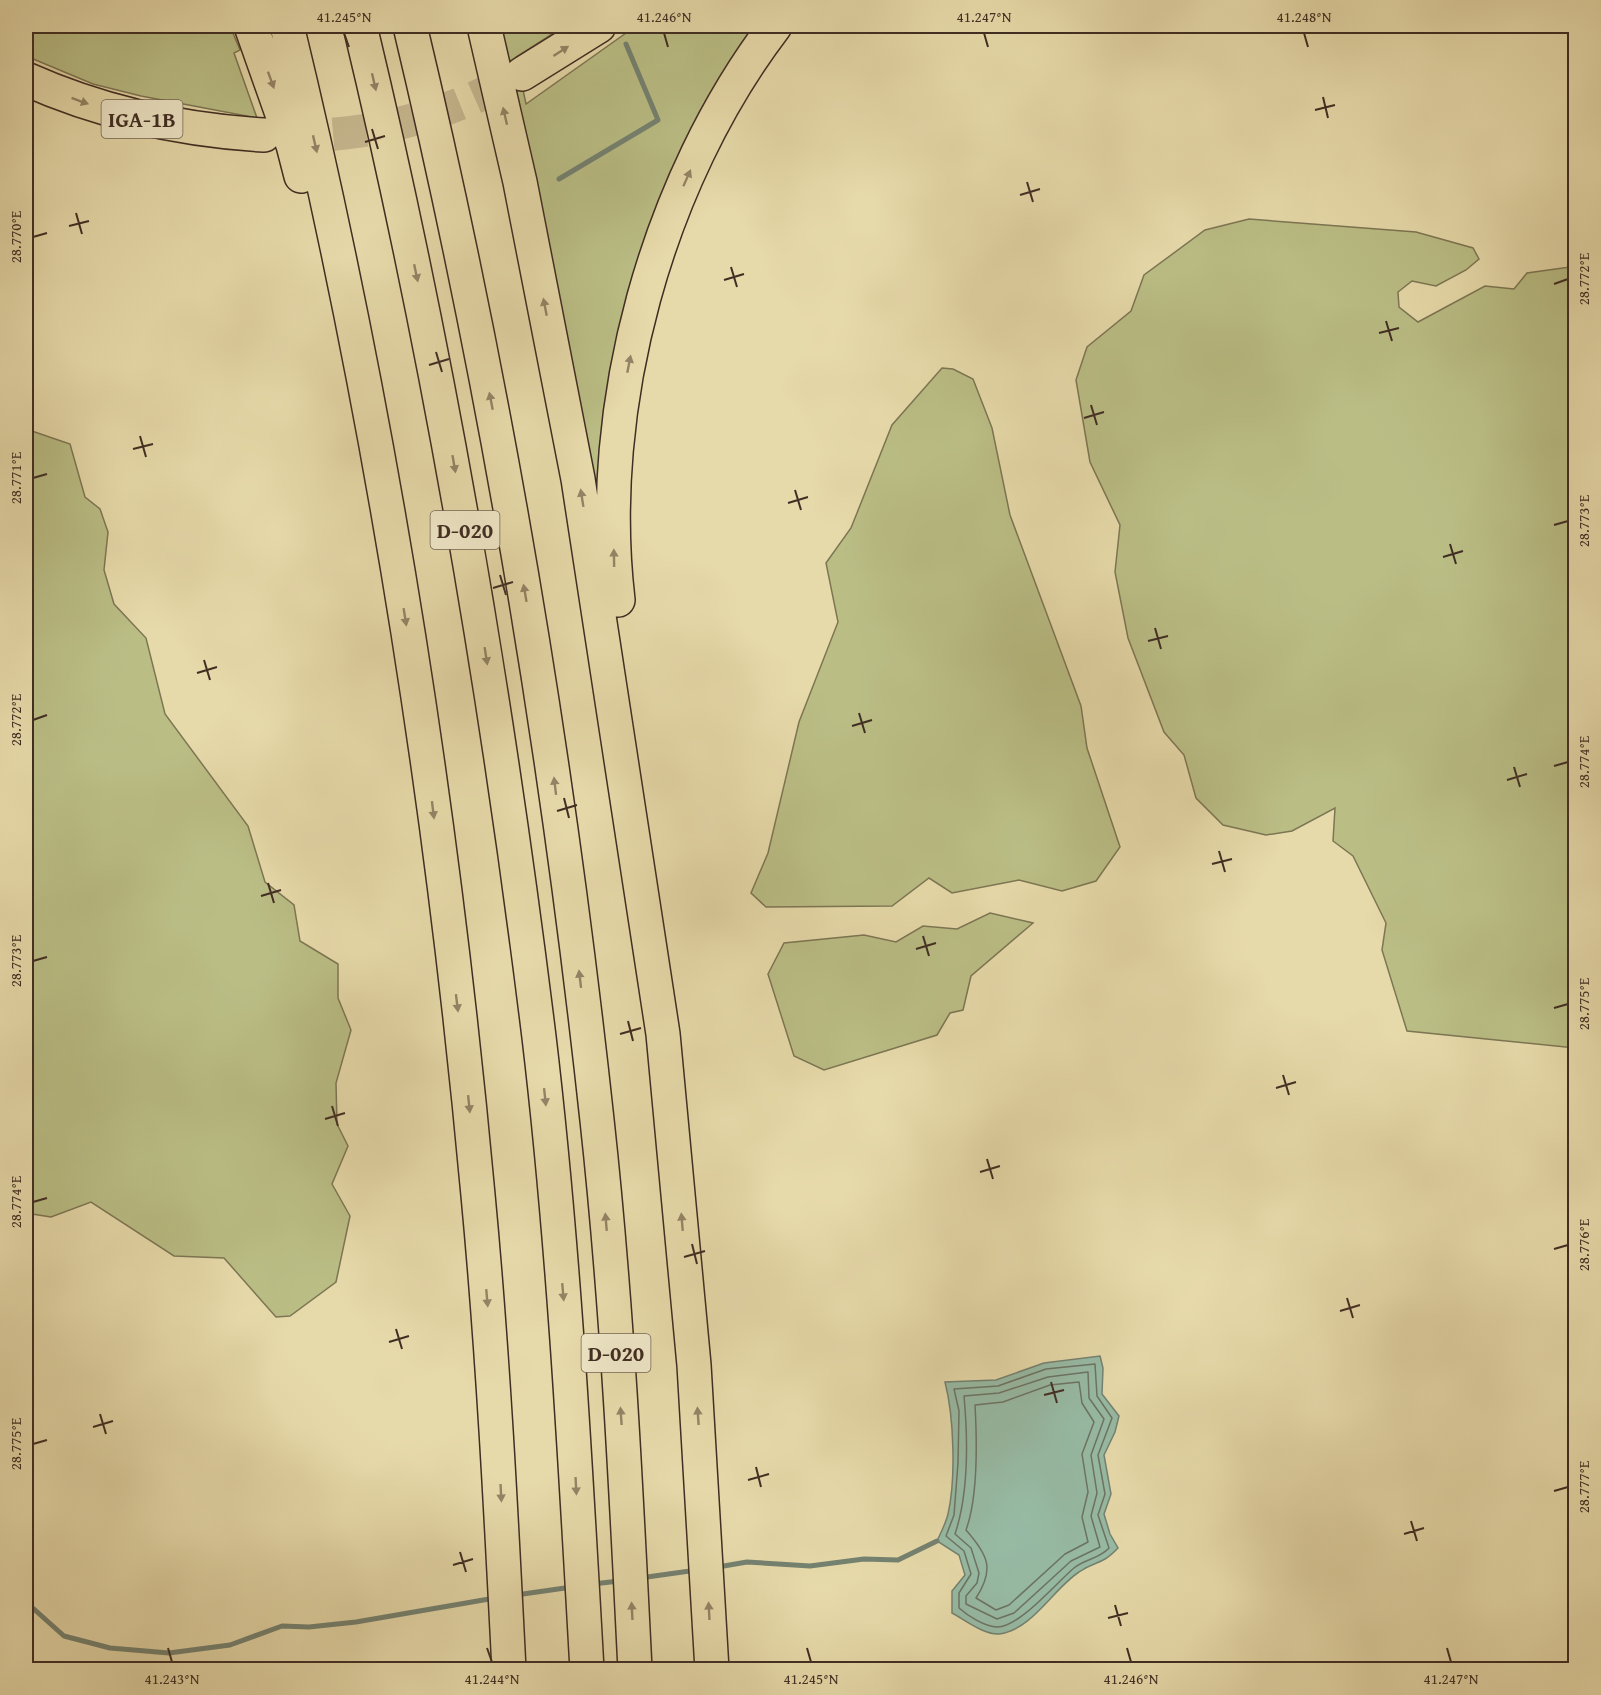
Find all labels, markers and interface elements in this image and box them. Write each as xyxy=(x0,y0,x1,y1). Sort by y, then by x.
text: 41.245°N xyxy=(317,6,372,27)
text: 41.246°N xyxy=(637,6,692,27)
text: 41.247°N xyxy=(957,6,1012,27)
text: 41.248°N xyxy=(1277,6,1332,27)
one-way arrow xyxy=(553,46,569,57)
one-way arrow xyxy=(266,72,276,90)
one-way arrow xyxy=(369,73,379,92)
one-way arrow xyxy=(71,97,89,107)
road number: IGA-1B xyxy=(102,100,182,138)
one-way arrow xyxy=(500,106,509,125)
one-way arrow xyxy=(310,134,320,153)
one-way arrow xyxy=(682,169,692,187)
text: 28.770°E xyxy=(5,210,26,263)
text: 28.772°E xyxy=(1573,252,1594,305)
one-way arrow xyxy=(412,263,422,282)
one-way arrow xyxy=(540,297,549,316)
one-way arrow xyxy=(625,354,634,373)
one-way arrow xyxy=(486,391,495,410)
text: 28.771°E xyxy=(5,451,26,504)
one-way arrow xyxy=(450,455,459,474)
one-way arrow xyxy=(577,489,586,508)
text: 28.773°E xyxy=(1573,494,1594,547)
road number: D-020 xyxy=(430,511,500,549)
one-way arrow xyxy=(609,549,619,568)
one-way arrow xyxy=(521,583,530,602)
one-way arrow xyxy=(401,608,410,627)
one-way arrow xyxy=(482,647,491,666)
text: 28.772°E xyxy=(5,693,26,746)
text: 28.774°E xyxy=(1573,735,1594,788)
one-way arrow xyxy=(551,776,560,795)
one-way arrow xyxy=(428,801,438,820)
text: 28.773°E xyxy=(5,934,26,987)
one-way arrow xyxy=(576,969,585,988)
text: 28.775°E xyxy=(1573,977,1594,1030)
one-way arrow xyxy=(453,994,462,1013)
one-way arrow xyxy=(540,1088,550,1107)
one-way arrow xyxy=(464,1095,474,1114)
text: 28.774°E xyxy=(5,1175,26,1228)
one-way arrow xyxy=(601,1212,611,1231)
one-way arrow xyxy=(678,1212,687,1231)
text: 28.776°E xyxy=(1573,1218,1594,1271)
one-way arrow xyxy=(558,1282,568,1301)
one-way arrow xyxy=(482,1289,492,1308)
road number: D-020 xyxy=(582,1334,650,1372)
one-way arrow xyxy=(616,1407,625,1426)
one-way arrow xyxy=(693,1407,702,1426)
text: 28.775°E xyxy=(5,1417,26,1470)
text: 28.777°E xyxy=(1573,1460,1594,1513)
one-way arrow xyxy=(572,1477,581,1496)
one-way arrow xyxy=(496,1483,505,1502)
one-way arrow xyxy=(627,1602,636,1621)
one-way arrow xyxy=(704,1602,713,1621)
text: 41.243°N xyxy=(145,1668,200,1689)
text: 41.244°N xyxy=(465,1668,520,1689)
text: 41.245°N xyxy=(784,1668,839,1689)
text: 41.246°N xyxy=(1104,1668,1159,1689)
text: 41.247°N xyxy=(1424,1668,1479,1689)

